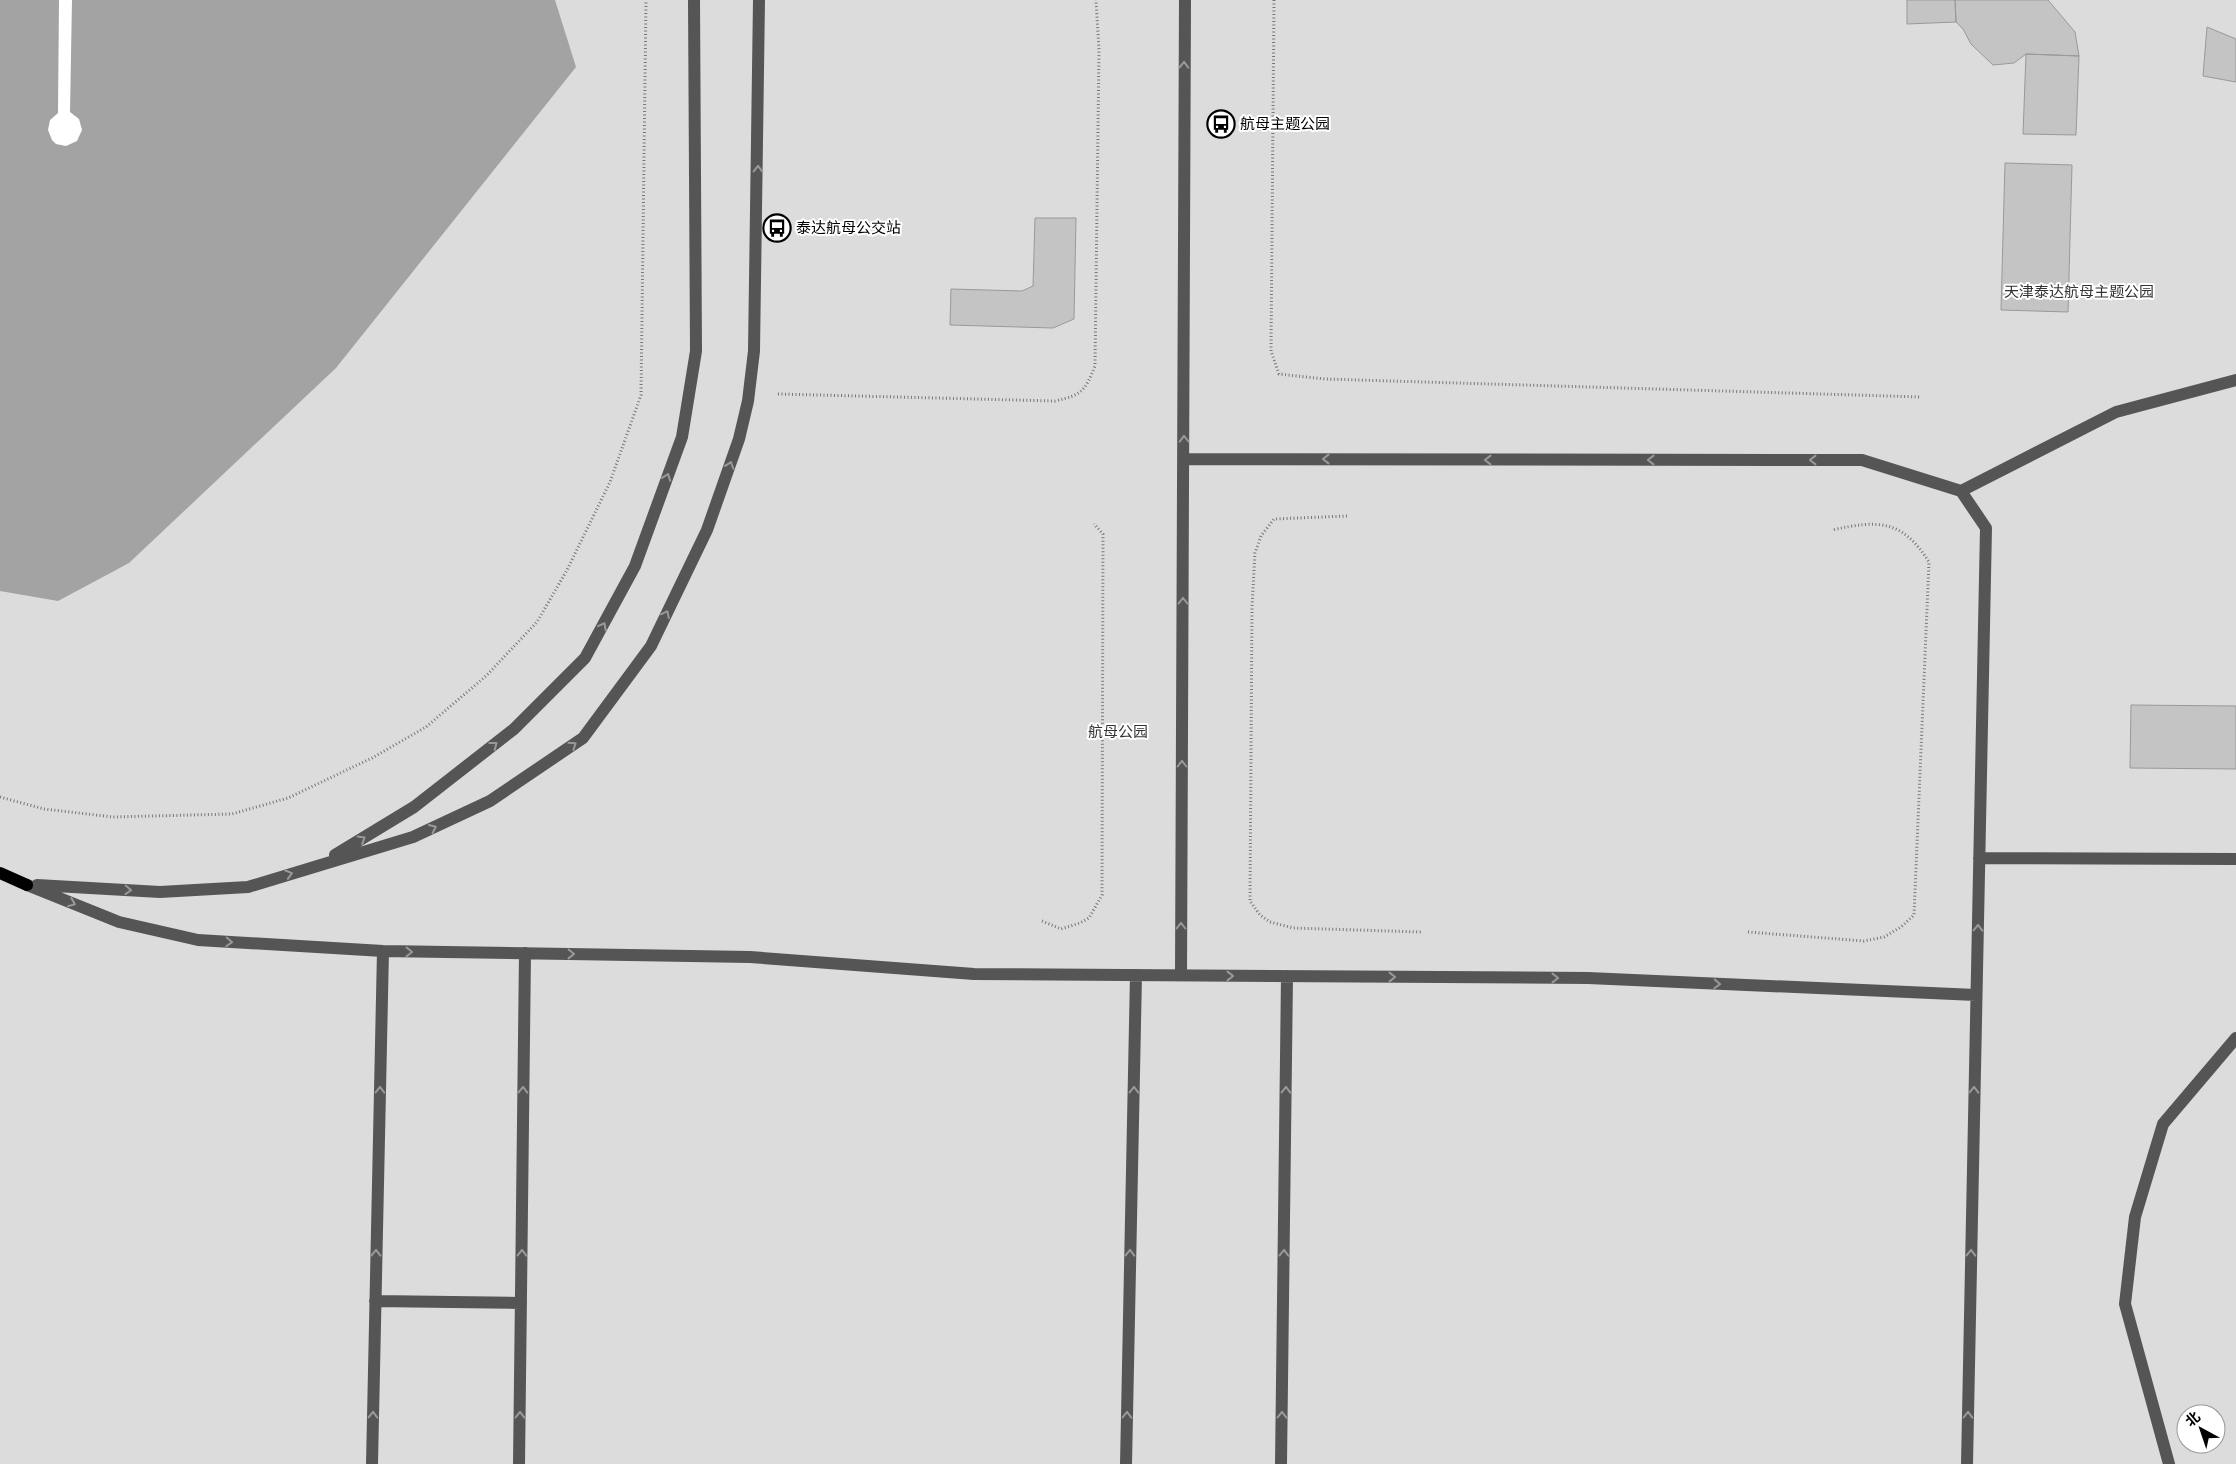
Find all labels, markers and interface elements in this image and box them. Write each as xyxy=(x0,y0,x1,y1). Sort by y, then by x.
one-way arrow xyxy=(1179,61,1189,69)
bus stop icon: 航母主题公园 xyxy=(1206,109,1236,139)
place label: 航母主题公园 xyxy=(1240,115,1330,133)
one-way arrow xyxy=(753,165,763,172)
bus stop icon: 泰达航母公交站 xyxy=(762,213,792,243)
place label: 泰达航母公交站 xyxy=(796,219,901,237)
park label: 天津泰达航母主题公园 xyxy=(2004,283,2154,301)
one-way arrow xyxy=(1179,435,1189,442)
one-way arrow xyxy=(1321,454,1329,464)
one-way arrow xyxy=(1484,455,1492,465)
one-way arrow xyxy=(1646,455,1654,465)
one-way arrow xyxy=(1809,455,1816,465)
one-way arrow xyxy=(724,461,734,470)
one-way arrow xyxy=(661,474,671,482)
one-way arrow xyxy=(1178,597,1188,605)
one-way arrow xyxy=(660,610,670,619)
one-way arrow xyxy=(596,622,606,631)
park label: 航母公园 xyxy=(1088,723,1148,741)
one-way arrow xyxy=(488,742,497,750)
one-way arrow xyxy=(567,742,576,752)
one-way arrow xyxy=(1177,760,1187,768)
one-way arrow xyxy=(428,823,437,834)
one-way arrow xyxy=(356,836,365,845)
one-way arrow xyxy=(284,870,292,880)
one-way arrow xyxy=(125,884,133,895)
one-way arrow xyxy=(68,897,76,907)
one-way arrow xyxy=(1176,922,1186,930)
one-way arrow xyxy=(1972,924,1983,932)
one-way arrow xyxy=(226,937,233,947)
one-way arrow xyxy=(405,946,413,957)
one-way arrow xyxy=(568,949,576,959)
one-way arrow xyxy=(1226,971,1234,981)
one-way arrow xyxy=(1388,972,1396,982)
one-way arrow xyxy=(1551,973,1559,983)
one-way arrow xyxy=(1714,979,1721,989)
one-way arrow xyxy=(375,1086,385,1094)
one-way arrow xyxy=(518,1086,529,1094)
one-way arrow xyxy=(1129,1086,1139,1094)
one-way arrow xyxy=(1281,1086,1291,1094)
one-way arrow xyxy=(1969,1086,1980,1094)
one-way arrow xyxy=(371,1249,382,1257)
one-way arrow xyxy=(517,1249,527,1256)
one-way arrow xyxy=(1125,1249,1136,1257)
one-way arrow xyxy=(1279,1249,1289,1256)
one-way arrow xyxy=(1966,1249,1976,1256)
north arrow xyxy=(2176,1404,2226,1454)
text: 北 xyxy=(2182,1408,2204,1430)
one-way arrow xyxy=(368,1411,378,1419)
one-way arrow xyxy=(515,1411,525,1419)
one-way arrow xyxy=(1122,1411,1132,1419)
one-way arrow xyxy=(1277,1411,1287,1419)
one-way arrow xyxy=(1963,1411,1973,1419)

